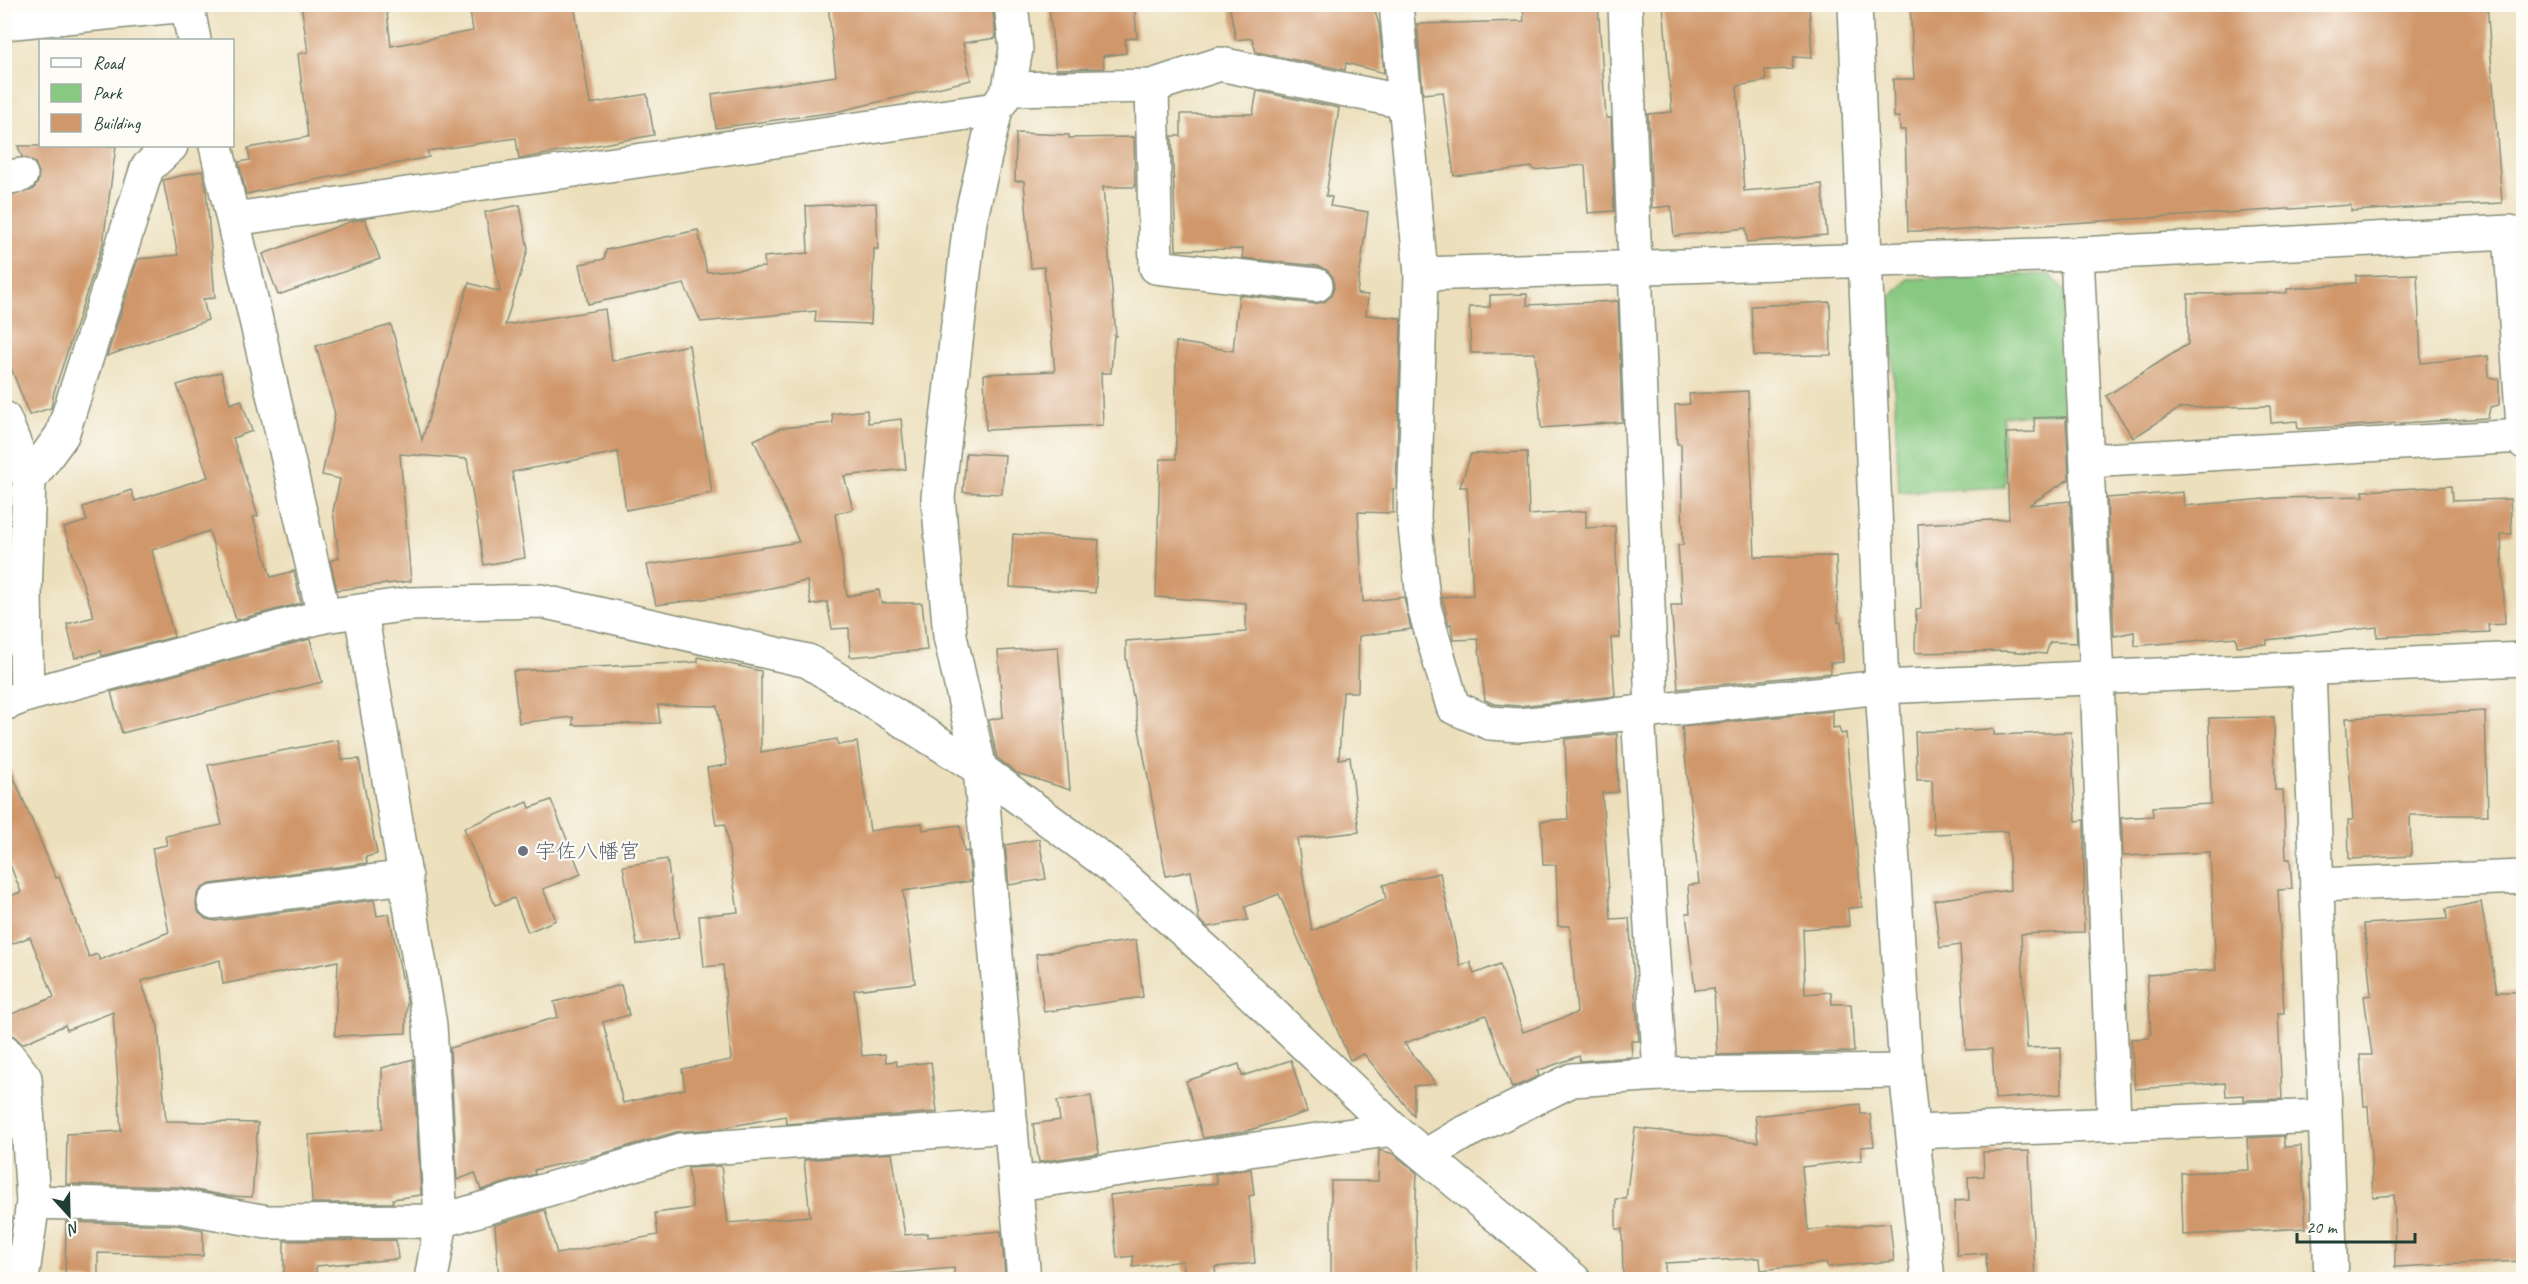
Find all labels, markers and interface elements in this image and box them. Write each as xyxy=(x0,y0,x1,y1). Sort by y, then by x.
legend xyxy=(39,39,234,147)
text: Road xyxy=(93,52,126,74)
text: Park xyxy=(93,82,123,104)
text: Building xyxy=(93,112,142,134)
place label: 宇佐八幡宮 xyxy=(535,838,640,864)
marker: 宇佐八幡宮 xyxy=(516,844,530,858)
north arrow xyxy=(39,1185,99,1245)
scale bar xyxy=(2297,1206,2416,1244)
text: 20 m xyxy=(2306,1216,2339,1238)
text: N xyxy=(63,1217,83,1240)

